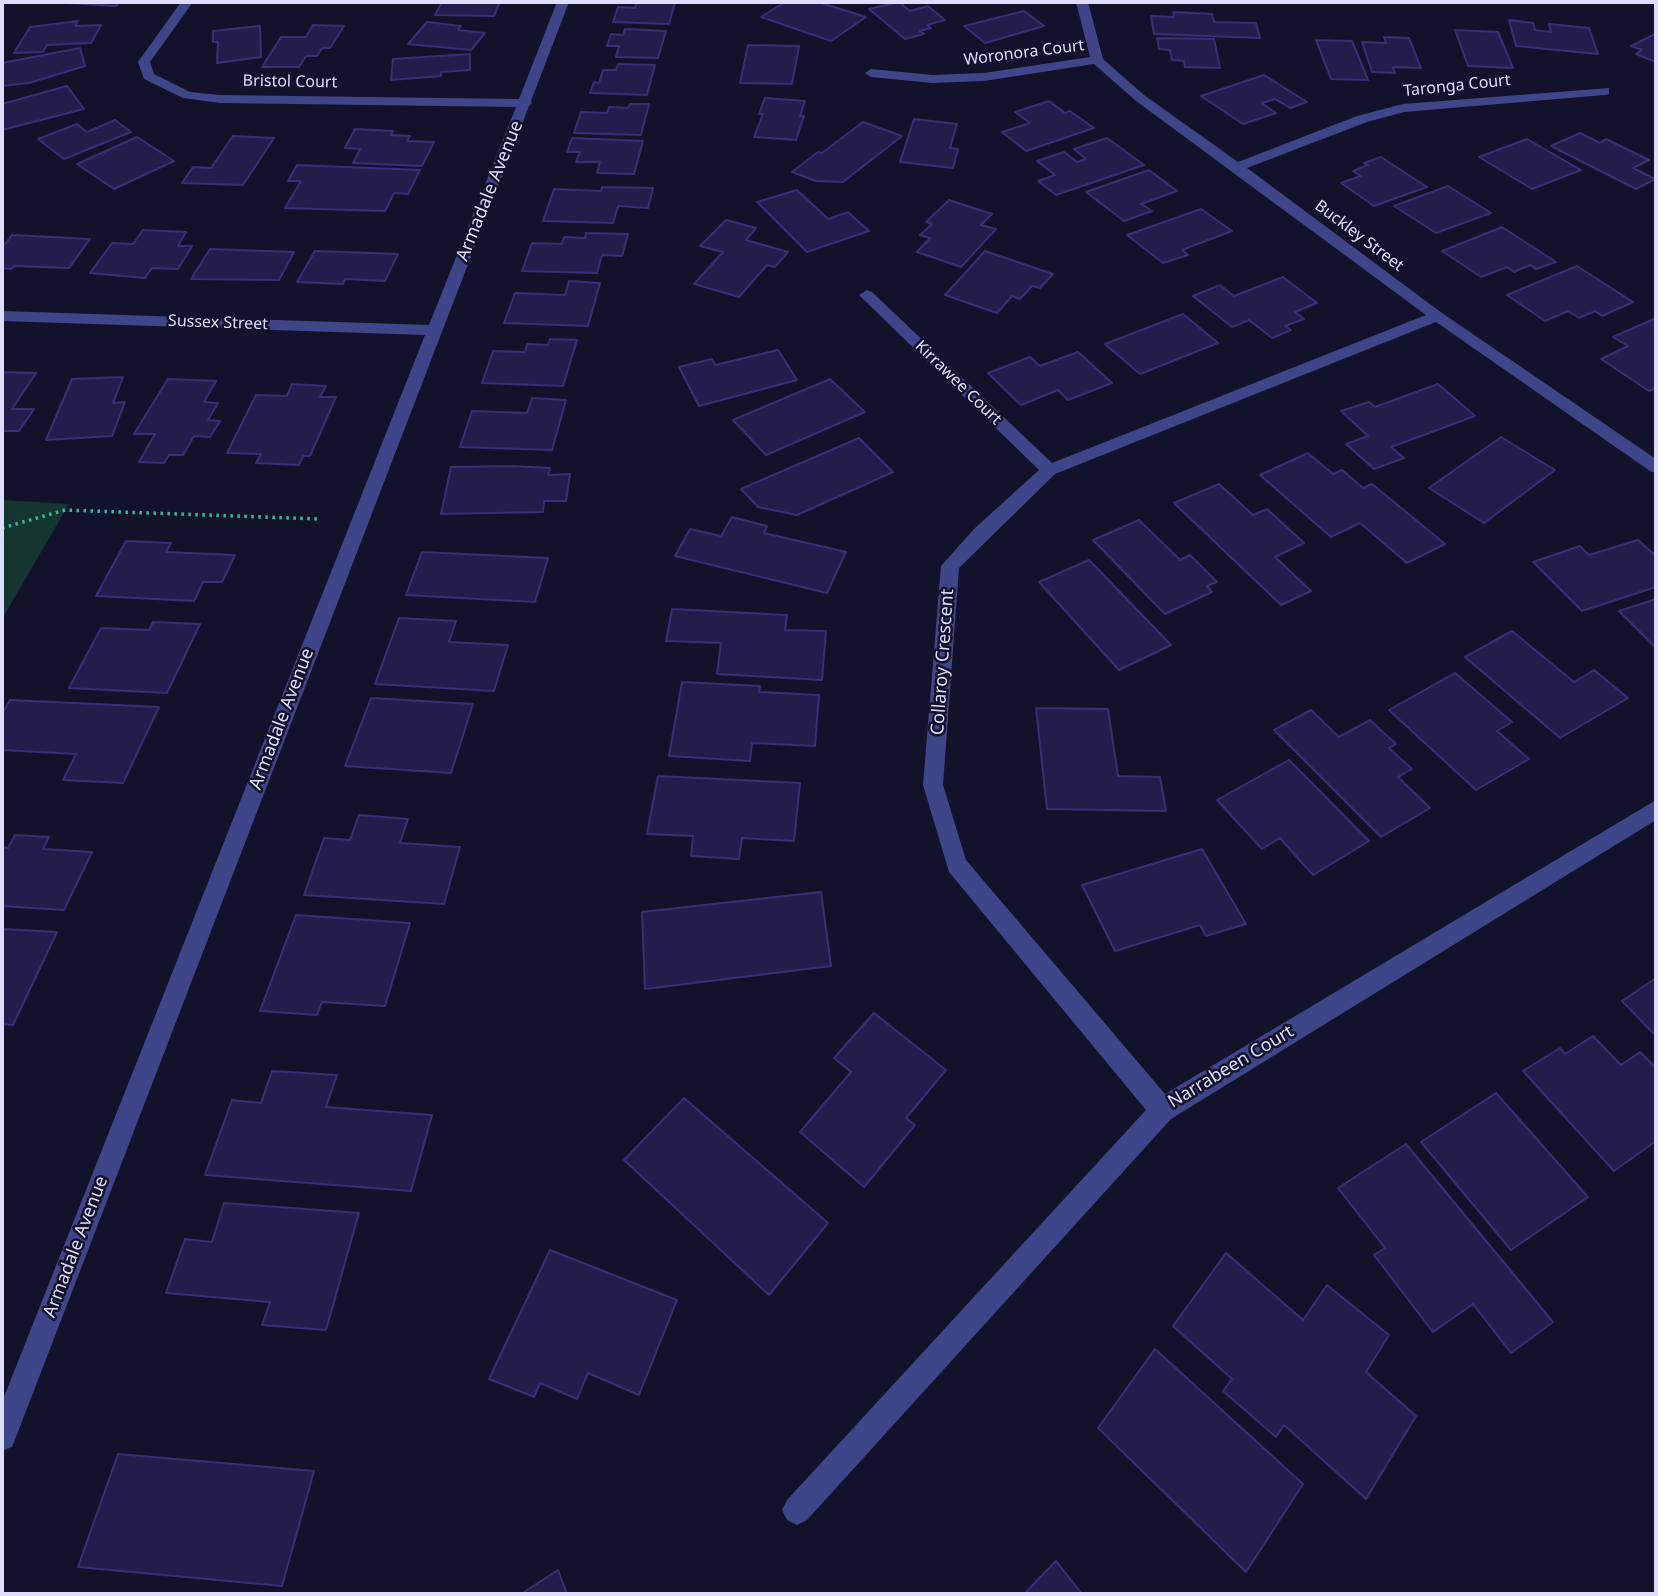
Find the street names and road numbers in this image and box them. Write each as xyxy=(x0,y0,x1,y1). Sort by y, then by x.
street label: Woronora Court xyxy=(963,36,1085,70)
street label: Taronga Court xyxy=(1403,71,1511,101)
street label: Bristol Court xyxy=(243,72,337,92)
street label: Armadale Avenue xyxy=(452,118,528,264)
street label: Buckley Street xyxy=(1311,196,1407,276)
street label: Sussex Street xyxy=(168,312,268,334)
street label: Kirrawee Court xyxy=(911,337,1005,429)
street label: Collaroy Crescent xyxy=(927,588,959,736)
street label: Armadale Avenue xyxy=(245,645,319,793)
street label: Narrabeen Court xyxy=(1164,1021,1298,1113)
street label: Armadale Avenue xyxy=(39,1173,113,1321)

